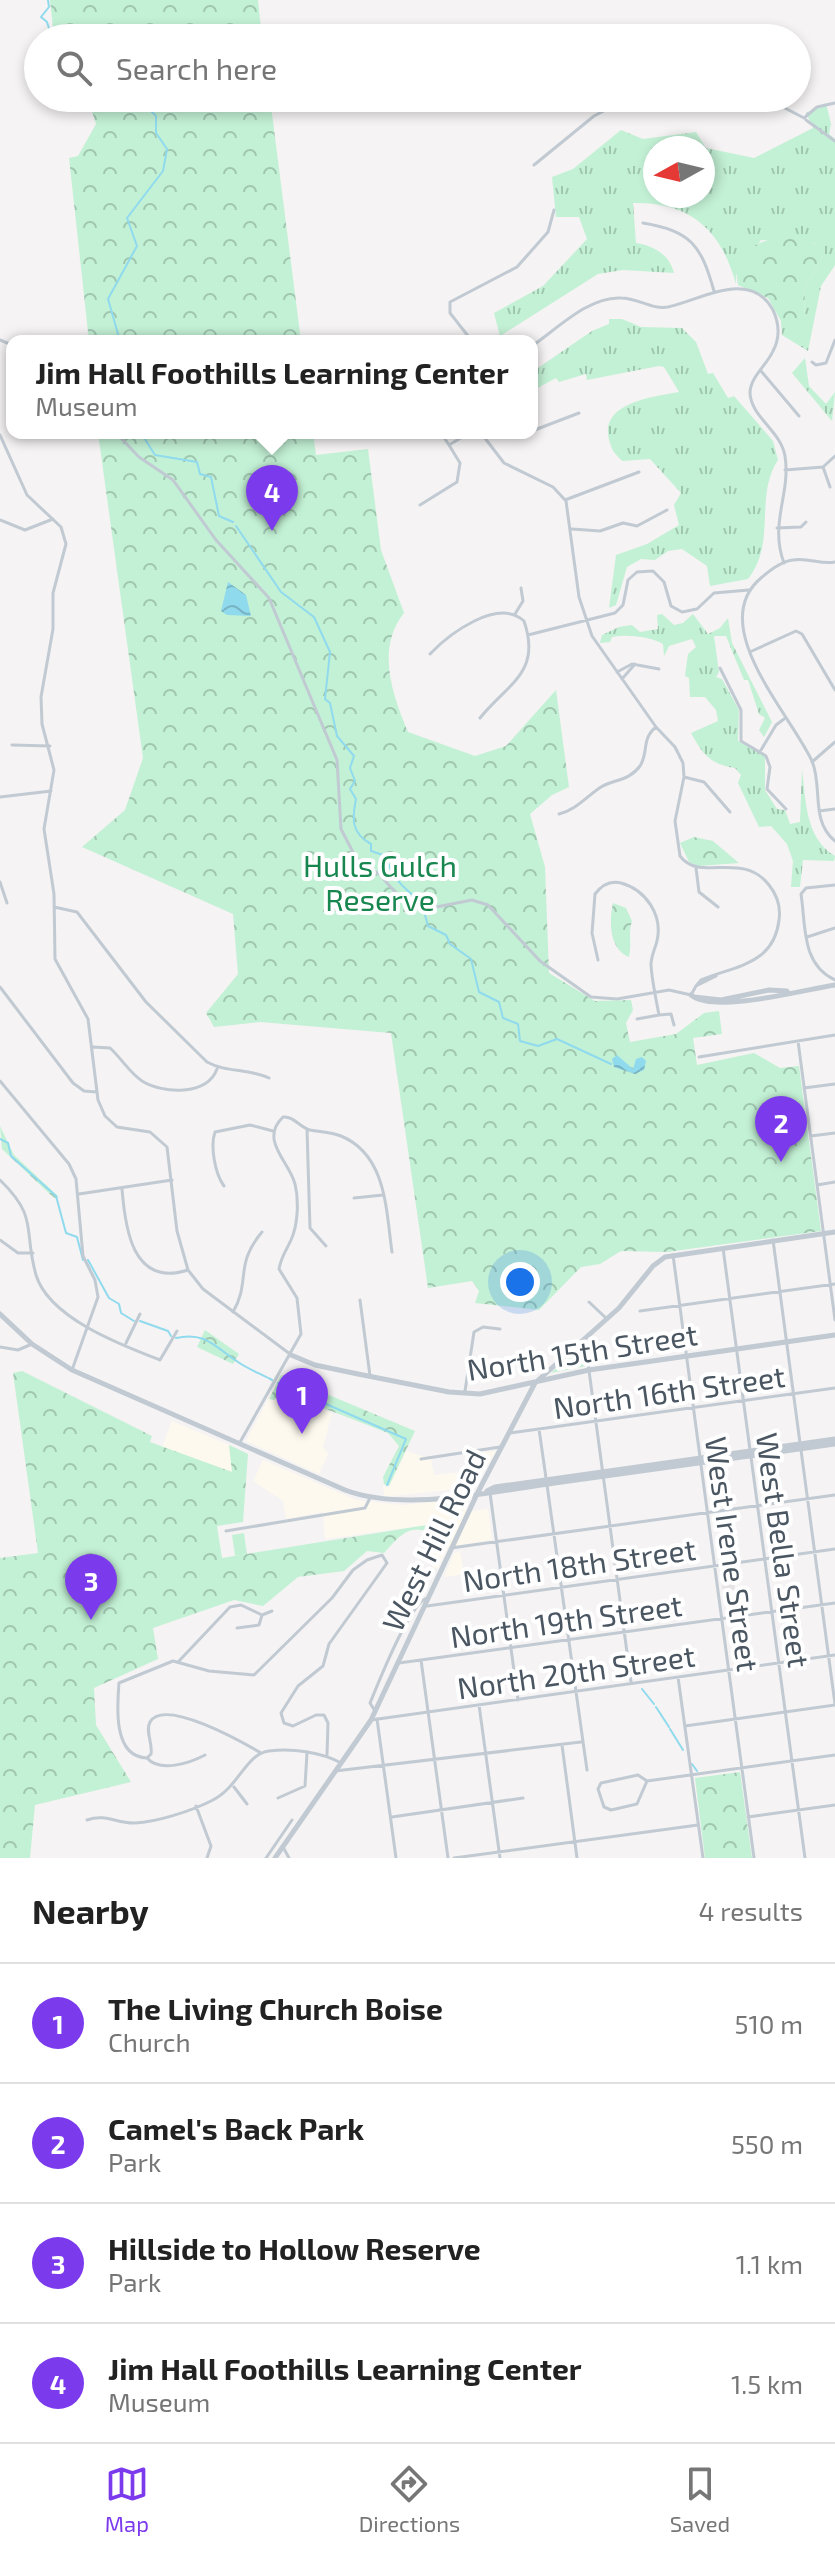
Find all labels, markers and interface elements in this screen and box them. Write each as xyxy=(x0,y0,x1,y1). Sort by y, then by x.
search box xyxy=(24,24,811,112)
icon: search xyxy=(52,46,96,90)
text: Search here xyxy=(116,50,277,86)
north arrow xyxy=(643,136,715,208)
popup xyxy=(6,335,538,439)
text: Jim Hall Foothills Learning Center xyxy=(35,354,509,390)
text: Museum xyxy=(35,390,138,421)
pin: 4 xyxy=(246,465,298,531)
park label: Hulls Gulch Reserve xyxy=(303,847,457,917)
pin: 2 xyxy=(755,1096,807,1162)
your location xyxy=(500,1262,540,1302)
street label: North 15th Street xyxy=(464,1315,700,1387)
street label: North 16th Street xyxy=(551,1357,787,1425)
pin: 1 xyxy=(276,1368,328,1434)
street label: West Bella Street xyxy=(750,1430,818,1670)
street label: West Irene Street xyxy=(699,1434,767,1674)
street label: West Hill Road xyxy=(373,1443,493,1637)
street label: North 18th Street xyxy=(460,1530,698,1598)
pin: 3 xyxy=(65,1554,117,1620)
street label: North 19th Street xyxy=(448,1586,684,1654)
street label: North 20th Street xyxy=(455,1636,697,1706)
text: Nearby xyxy=(32,1890,149,1931)
text: 4 results xyxy=(698,1895,803,1926)
text: The Living Church Boise xyxy=(108,1990,443,2026)
text: 1 xyxy=(52,2008,64,2039)
text: 510 m xyxy=(734,2008,803,2039)
text: Church xyxy=(108,2026,191,2057)
text: Camel's Back Park xyxy=(108,2110,364,2146)
text: 2 xyxy=(50,2128,66,2159)
text: 550 m xyxy=(731,2128,803,2159)
text: Park xyxy=(108,2146,161,2177)
text: Hillside to Hollow Reserve xyxy=(108,2230,481,2266)
text: 3 xyxy=(51,2248,65,2279)
text: 1.1 km xyxy=(736,2248,803,2279)
text: Park xyxy=(108,2266,161,2297)
text: Jim Hall Foothills Learning Center xyxy=(108,2350,582,2386)
text: 4 xyxy=(50,2368,66,2399)
text: 1.5 km xyxy=(731,2368,803,2399)
text: Museum xyxy=(108,2386,210,2417)
tab: Map xyxy=(105,2462,149,2536)
tab: Directions xyxy=(359,2462,460,2536)
tab: Saved xyxy=(670,2462,730,2536)

